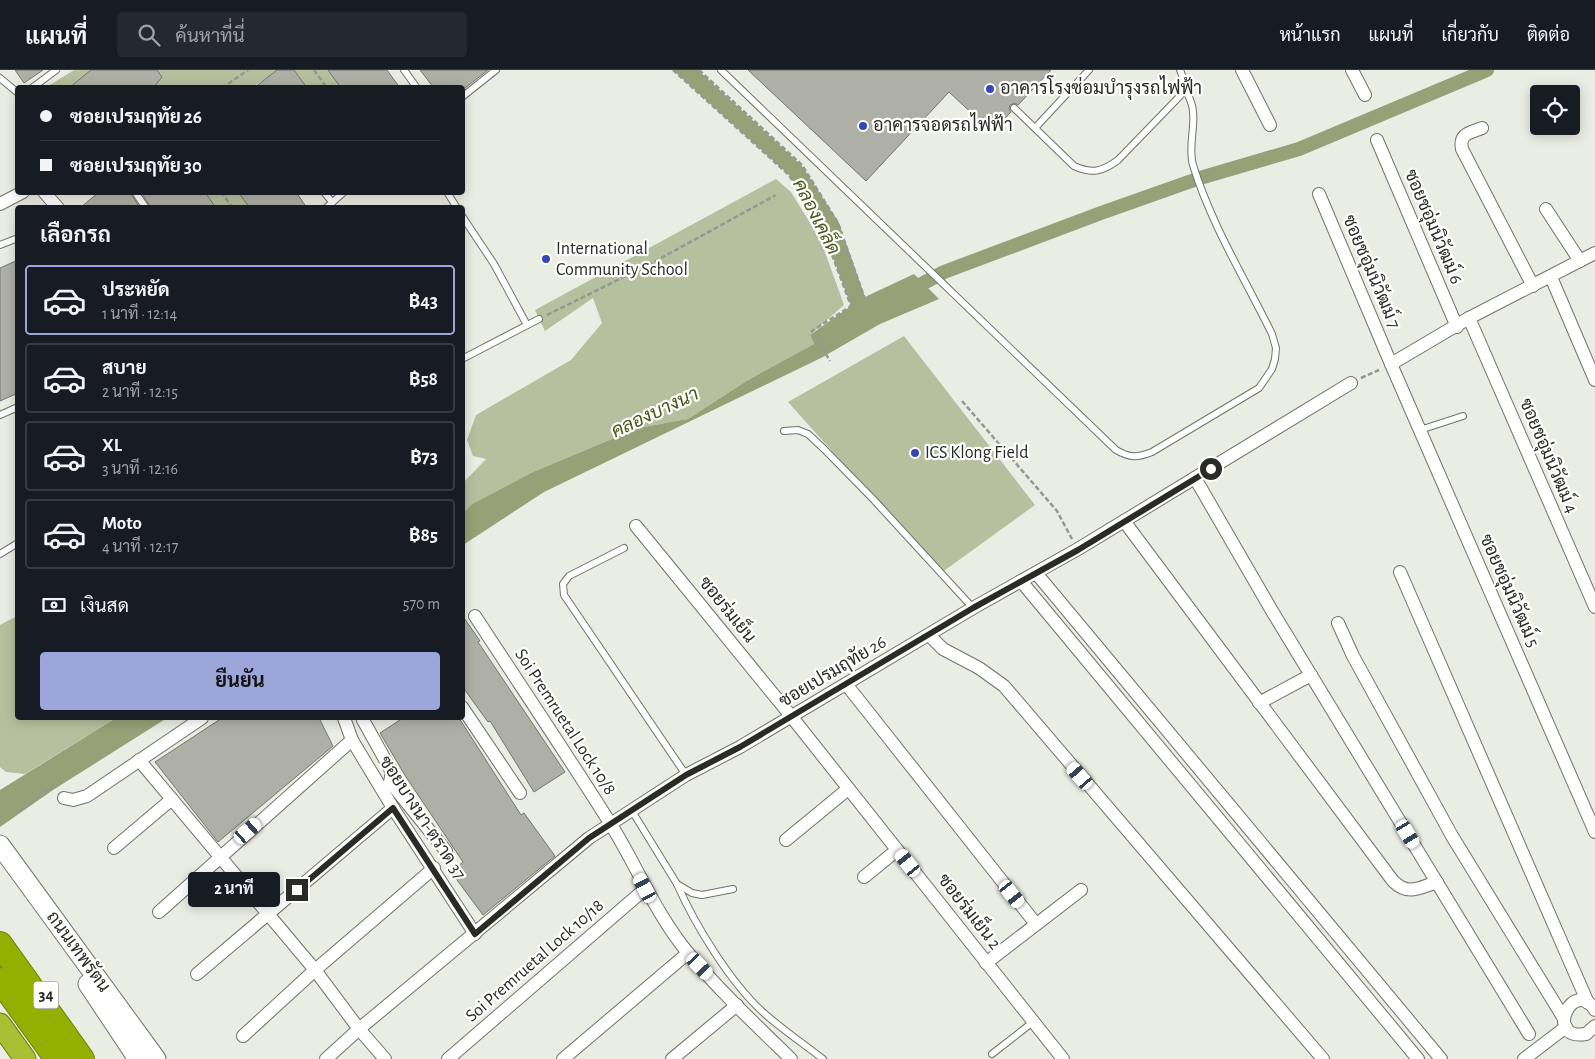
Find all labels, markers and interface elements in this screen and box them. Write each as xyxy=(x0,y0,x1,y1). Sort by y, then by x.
search box xyxy=(117,12,467,57)
icon: search xyxy=(135,21,163,49)
text: แผนที่ xyxy=(25,25,87,49)
text: ค้นหาที่นี่ xyxy=(175,27,245,46)
text: หน้าแรก xyxy=(1279,27,1341,45)
text: แผนที่ xyxy=(1369,27,1413,45)
text: เกี่ยวกับ xyxy=(1441,27,1499,45)
text: ติดต่อ xyxy=(1527,27,1570,45)
place label: อาคารโรงซ่อมบำรุงรถไฟฟ้า xyxy=(1000,75,1202,100)
marker: อาคารโรงซ่อมบำรุงรถไฟฟ้า xyxy=(984,83,996,95)
map controls xyxy=(1530,85,1580,135)
button: locate xyxy=(1530,85,1580,135)
text: ซอยเปรมฤทัย 26 xyxy=(70,108,202,127)
place label: อาคารจอดรถไฟฟ้า xyxy=(873,112,1013,135)
marker: อาคารจอดรถไฟฟ้า xyxy=(857,120,869,132)
text: ซอยเปรมฤทัย 30 xyxy=(70,157,202,176)
street label: ซอยชอุ่มนิวัฒม์ 6 xyxy=(1399,165,1470,288)
water label: คลองเคล็ด xyxy=(789,174,848,258)
street label: ซอยชอุ่มนิวัฒม์ 7 xyxy=(1337,211,1408,332)
text: เลือกรถ xyxy=(40,224,111,246)
place label: International Community School xyxy=(556,240,688,279)
marker: International Community School xyxy=(540,253,552,265)
icon: car xyxy=(42,278,87,323)
text: ประหยัด xyxy=(102,281,170,300)
text: ฿43 xyxy=(409,292,438,311)
text: 1 นาที · 12:14 xyxy=(102,306,177,322)
icon: car xyxy=(42,356,87,401)
text: สบาย xyxy=(102,359,147,378)
text: ฿58 xyxy=(409,370,438,389)
text: 2 นาที · 12:15 xyxy=(102,384,178,400)
water label: คลองบางนา xyxy=(609,385,701,441)
street label: ซอยชอุ่มนิวัฒม์ 4 xyxy=(1514,394,1585,517)
icon: car xyxy=(42,434,87,479)
text: XL xyxy=(102,436,122,455)
place label: ICS Klong Field xyxy=(925,444,1029,462)
marker: ICS Klong Field xyxy=(909,447,921,459)
text: ฿73 xyxy=(410,448,438,467)
route start xyxy=(1200,458,1222,480)
text: 3 นาที · 12:16 xyxy=(102,461,178,477)
icon: car xyxy=(42,512,87,557)
text: Moto xyxy=(102,514,142,533)
text: ฿85 xyxy=(409,526,438,545)
street label: ซอยชอุ่มนิวัฒม์ 5 xyxy=(1474,530,1547,651)
text: 4 นาที · 12:17 xyxy=(102,539,178,555)
street label: ซอยร่มเย็น xyxy=(695,570,764,646)
icon: cash xyxy=(40,591,68,619)
text: 570 m xyxy=(403,596,440,612)
text: เงินสด xyxy=(80,597,129,616)
street label: ซอยเปรมฤทัย 26 xyxy=(775,630,890,712)
street label: Soi Premruetal Lock 10/8 xyxy=(511,646,619,798)
button: ยืนยัน xyxy=(40,652,440,710)
street label: ซอยบางนา-ตราด 37 xyxy=(375,753,469,883)
car xyxy=(1064,760,1095,792)
car xyxy=(231,815,264,847)
car xyxy=(1393,817,1422,851)
car xyxy=(892,847,923,879)
street label: ซอยร่มเย็น 2 xyxy=(934,867,1009,953)
car xyxy=(631,871,658,905)
callout: 2 นาที xyxy=(187,872,280,908)
car xyxy=(996,878,1027,910)
route end xyxy=(286,879,308,901)
text: 2 นาที xyxy=(214,881,254,897)
street label: Soi Premruetal Lock 10/18 xyxy=(463,896,607,1026)
street label: ถนนเทพรัตน xyxy=(43,907,116,996)
car xyxy=(684,950,715,982)
road number: 34 xyxy=(34,982,58,1008)

